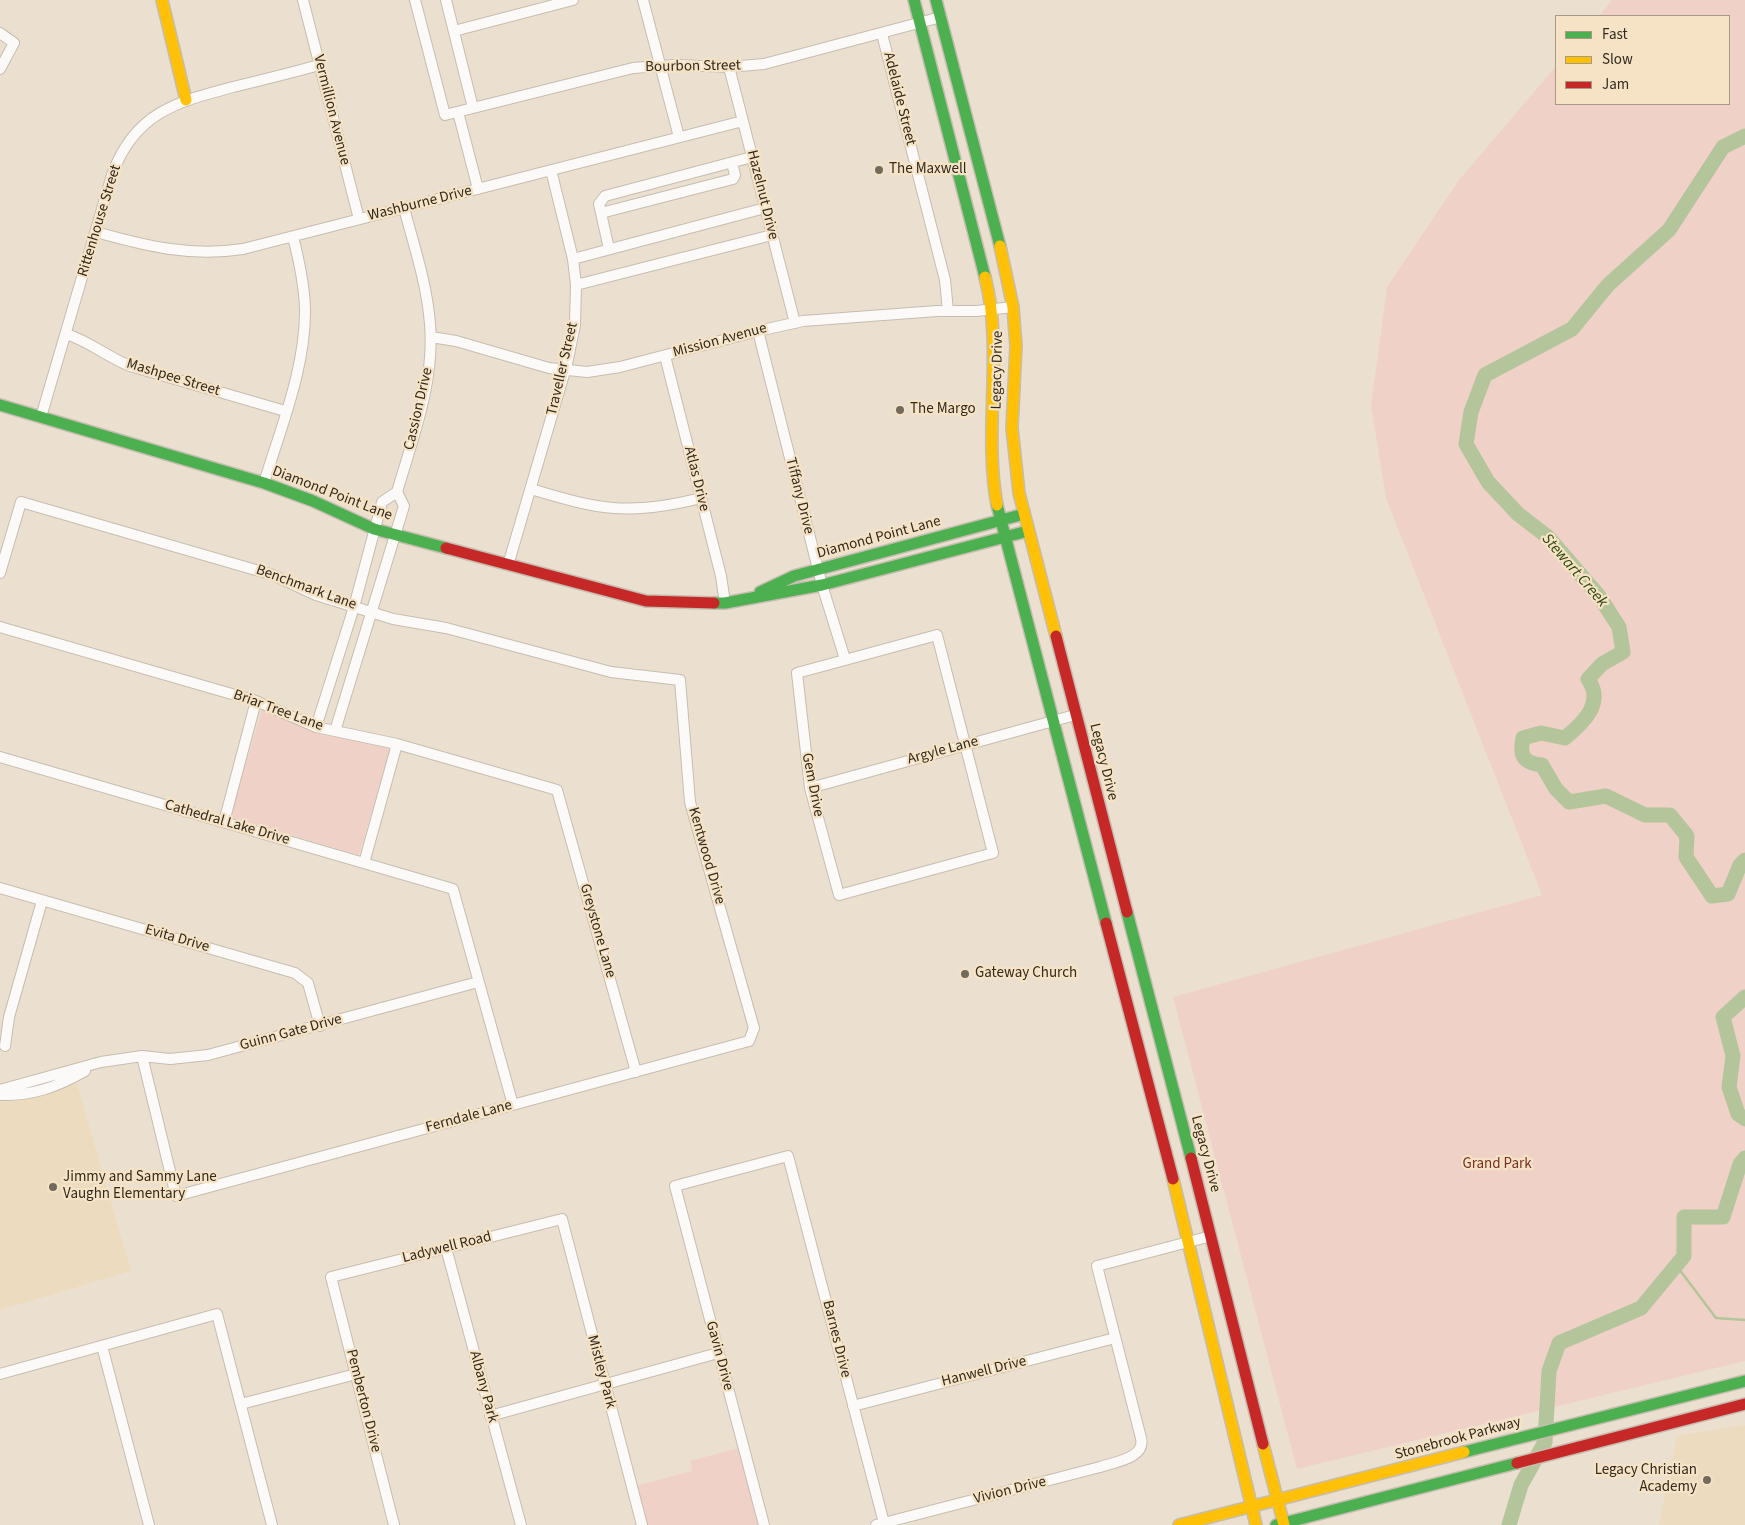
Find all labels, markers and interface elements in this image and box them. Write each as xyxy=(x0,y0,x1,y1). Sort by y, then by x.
legend xyxy=(1555,15,1730,105)
text: Fast xyxy=(1602,24,1628,45)
text: Slow xyxy=(1602,49,1633,70)
street label: Adelaide Street xyxy=(879,51,919,147)
street label: Vermillion Avenue xyxy=(309,53,353,167)
street label: Bourbon Street xyxy=(645,57,741,77)
text: Jam xyxy=(1602,74,1629,95)
street label: Hazelnut Drive xyxy=(742,148,782,242)
place label: The Maxwell xyxy=(889,161,967,179)
street label: Rittenhouse Street xyxy=(74,163,126,279)
marker: The Maxwell xyxy=(873,164,885,176)
street label: Washburne Drive xyxy=(366,182,474,226)
street label: Mission Avenue xyxy=(671,320,769,362)
street label: Traveller Street xyxy=(544,321,582,417)
street label: Legacy Drive xyxy=(988,330,1008,410)
street label: Mashpee Street xyxy=(124,355,222,401)
street label: Cassion Drive xyxy=(401,366,437,452)
place label: The Margo xyxy=(910,401,976,419)
marker: The Margo xyxy=(894,404,906,416)
street label: Atlas Drive xyxy=(679,445,713,513)
street label: Tiffany Drive xyxy=(781,456,817,536)
street label: Diamond Point Lane xyxy=(269,463,395,525)
street label: Diamond Point Lane xyxy=(815,513,943,563)
water label: Stewart Creek xyxy=(1537,530,1611,612)
street label: Benchmark Lane xyxy=(253,561,359,615)
street label: Briar Tree Lane xyxy=(231,686,325,736)
street label: Legacy Drive xyxy=(1085,722,1121,802)
street label: Argyle Lane xyxy=(906,733,980,769)
street label: Gem Drive xyxy=(797,752,827,818)
street label: Cathedral Lake Drive xyxy=(162,797,292,849)
street label: Kentwood Drive xyxy=(684,805,728,907)
street label: Greystone Lane xyxy=(575,882,619,980)
street label: Evita Drive xyxy=(143,921,211,957)
place label: Gateway Church xyxy=(975,965,1077,983)
marker: Gateway Church xyxy=(959,968,971,980)
street label: Guinn Gate Drive xyxy=(238,1011,344,1055)
street label: Ferndale Lane xyxy=(424,1097,514,1137)
street label: Legacy Drive xyxy=(1186,1114,1224,1194)
park label: Grand Park xyxy=(1462,1156,1532,1174)
place label: Jimmy and Sammy Lane Vaughn Elementary xyxy=(63,1169,217,1204)
marker: Jimmy and Sammy Lane Vaughn Elementary xyxy=(47,1181,59,1193)
street label: Ladywell Road xyxy=(401,1228,493,1268)
street label: Barnes Drive xyxy=(818,1298,854,1380)
street label: Gavin Drive xyxy=(701,1319,737,1393)
street label: Mistley Park xyxy=(583,1333,619,1411)
street label: Pemberton Drive xyxy=(341,1348,385,1454)
street label: Albany Park xyxy=(465,1349,501,1425)
street label: Hanwell Drive xyxy=(940,1353,1028,1391)
street label: Stonebrook Parkway xyxy=(1393,1414,1523,1464)
place label: Legacy Christian Academy xyxy=(1595,1462,1697,1497)
street label: Vivion Drive xyxy=(972,1473,1048,1509)
marker: Legacy Christian Academy xyxy=(1701,1474,1713,1486)

